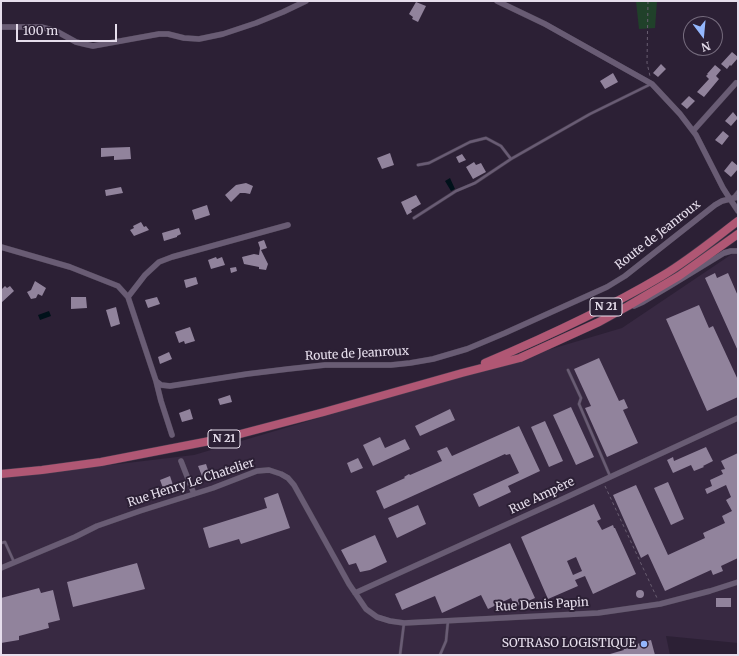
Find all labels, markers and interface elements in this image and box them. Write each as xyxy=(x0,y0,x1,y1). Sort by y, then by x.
scale bar xyxy=(18,16,119,42)
north arrow xyxy=(683,16,723,56)
text: 100 m xyxy=(23,23,58,38)
text: N xyxy=(700,39,712,55)
street label: Route de Jeanroux xyxy=(613,197,703,273)
road number: N 21 xyxy=(590,298,622,316)
street label: Route de Jeanroux xyxy=(305,344,409,364)
road number: N 21 xyxy=(208,430,240,448)
street label: Rue Henry Le Chatelier xyxy=(126,456,256,510)
street label: Rue Ampère xyxy=(507,475,577,517)
street label: Rue Denis Papin xyxy=(495,595,589,615)
place label: SOTRASO LOGISTIQUE xyxy=(502,637,636,651)
marker: SOTRASO LOGISTIQUE xyxy=(639,639,649,649)

